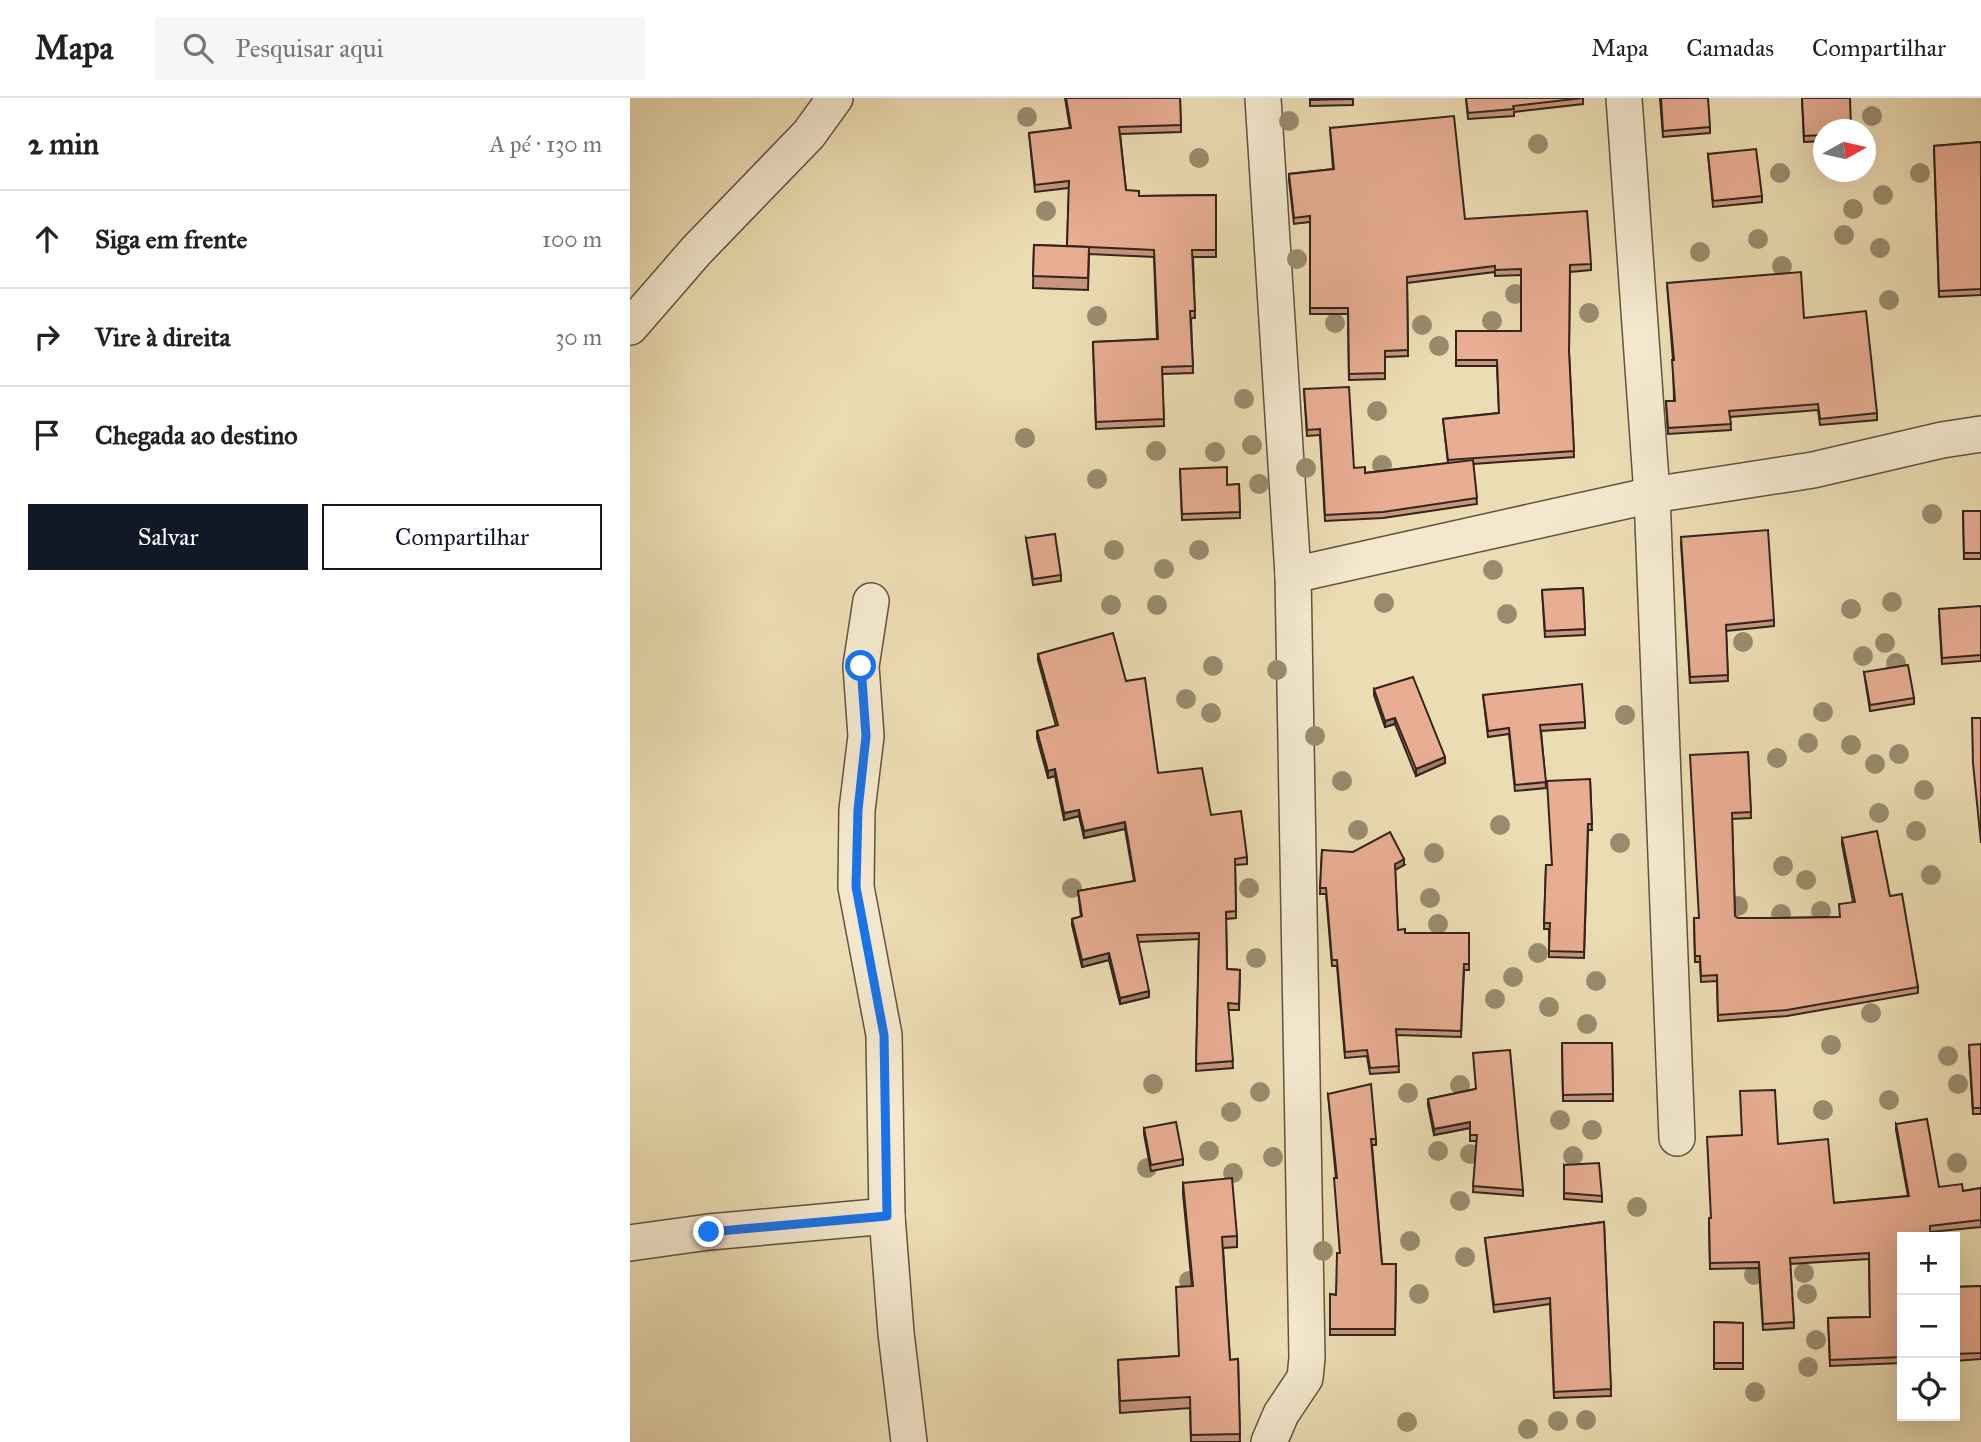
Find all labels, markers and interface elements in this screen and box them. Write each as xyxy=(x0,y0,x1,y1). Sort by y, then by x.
search box xyxy=(155,17,645,80)
text: Mapa xyxy=(35,28,113,68)
icon: search xyxy=(179,29,217,67)
text: Pesquisar aqui xyxy=(235,32,384,64)
text: Mapa xyxy=(1591,33,1648,63)
text: Camadas xyxy=(1686,33,1774,63)
text: Compartilhar xyxy=(1812,33,1946,63)
north arrow xyxy=(1813,119,1876,182)
text: 2 min xyxy=(28,126,99,162)
text: A pé · 130 m xyxy=(490,130,602,158)
icon: ahead xyxy=(28,220,66,258)
text: Siga em frente xyxy=(95,223,247,255)
text: 100 m xyxy=(542,225,602,253)
icon: right xyxy=(28,318,66,356)
text: Vire à direita xyxy=(95,321,231,353)
text: 30 m xyxy=(555,323,602,351)
icon: arrive xyxy=(28,416,66,454)
text: Chegada ao destino xyxy=(95,419,298,451)
button: Salvar xyxy=(28,504,308,570)
button: Compartilhar xyxy=(322,504,602,570)
route start xyxy=(845,650,876,681)
route end xyxy=(693,1216,724,1247)
map controls xyxy=(1897,1232,1960,1421)
button: + xyxy=(1897,1232,1960,1295)
button: − xyxy=(1897,1295,1960,1358)
button: locate xyxy=(1897,1358,1960,1421)

